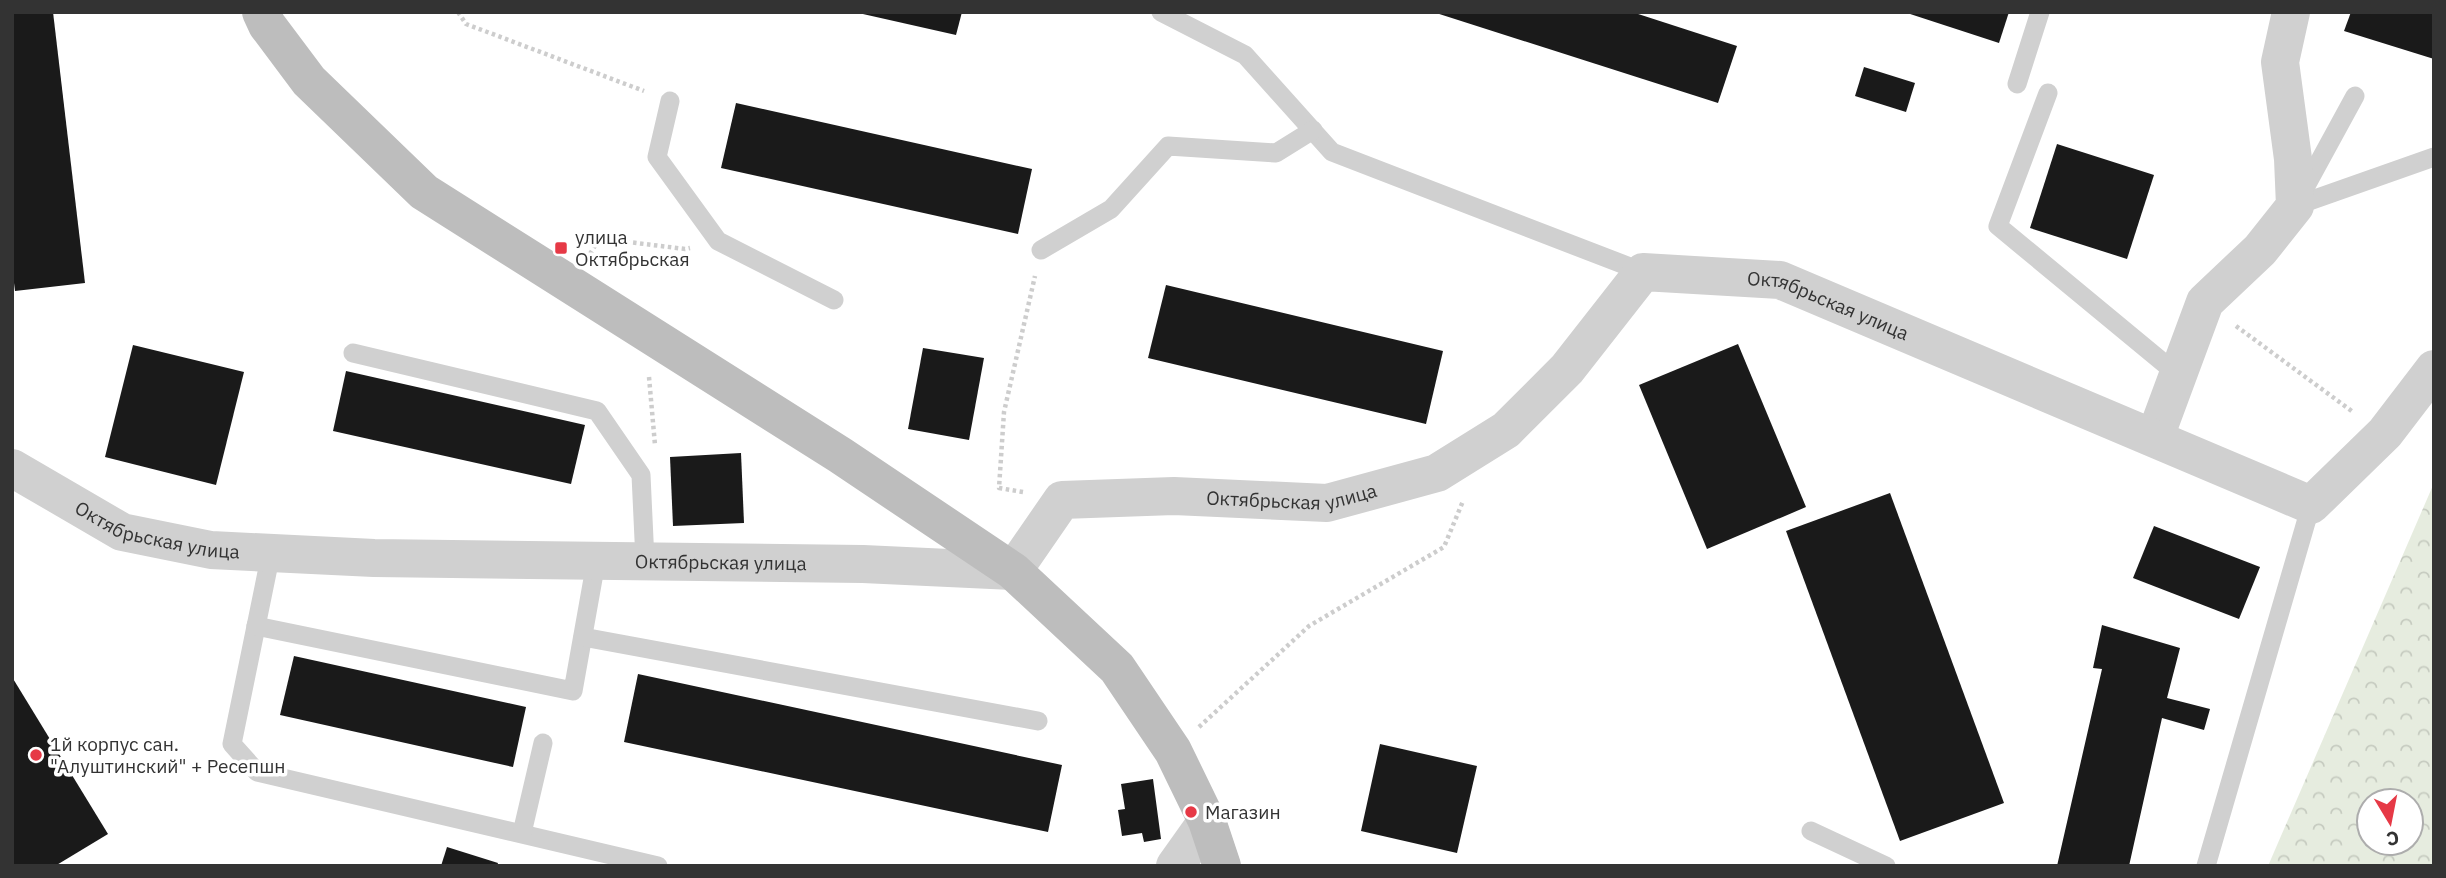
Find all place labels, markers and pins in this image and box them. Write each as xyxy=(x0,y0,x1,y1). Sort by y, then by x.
place label: улица Октябрьская xyxy=(575,225,690,271)
marker: улица Октябрьская xyxy=(553,240,569,256)
place label: 1й корпус сан. "Алуштинский" + Ресепшн xyxy=(50,732,286,778)
marker: 1й корпус сан. "Алуштинский" + Ресепшн xyxy=(28,747,44,763)
place label: Магазин xyxy=(1205,800,1281,824)
marker: Магазин xyxy=(1183,804,1199,820)

